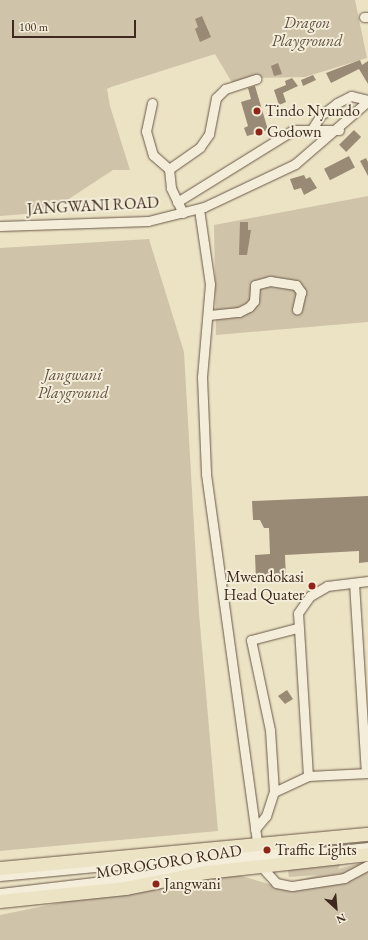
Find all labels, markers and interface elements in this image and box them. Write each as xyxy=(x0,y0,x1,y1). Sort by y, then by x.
scale bar xyxy=(14,12,138,38)
park label: Dragon Playground xyxy=(271,13,343,51)
text: 100 m xyxy=(19,19,48,35)
place label: Tindo Nyundo xyxy=(265,101,360,121)
marker: Tindo Nyundo xyxy=(252,106,262,116)
place label: Godown xyxy=(267,122,322,142)
marker: Godown xyxy=(254,127,264,137)
street label: JANGWANI ROAD xyxy=(27,193,159,219)
park label: Jangwani Playground xyxy=(37,365,109,403)
place label: Mwendokasi Head Quater xyxy=(223,567,304,605)
marker: Mwendokasi Head Quater xyxy=(307,581,317,591)
place label: Traffic Lights xyxy=(275,840,357,860)
street label: MOROGORO ROAD xyxy=(95,841,243,883)
marker: Traffic Lights xyxy=(262,845,272,855)
place label: Jangwani xyxy=(164,874,221,894)
marker: Jangwani xyxy=(151,879,161,889)
north arrow xyxy=(316,888,356,928)
text: N xyxy=(334,911,348,927)

